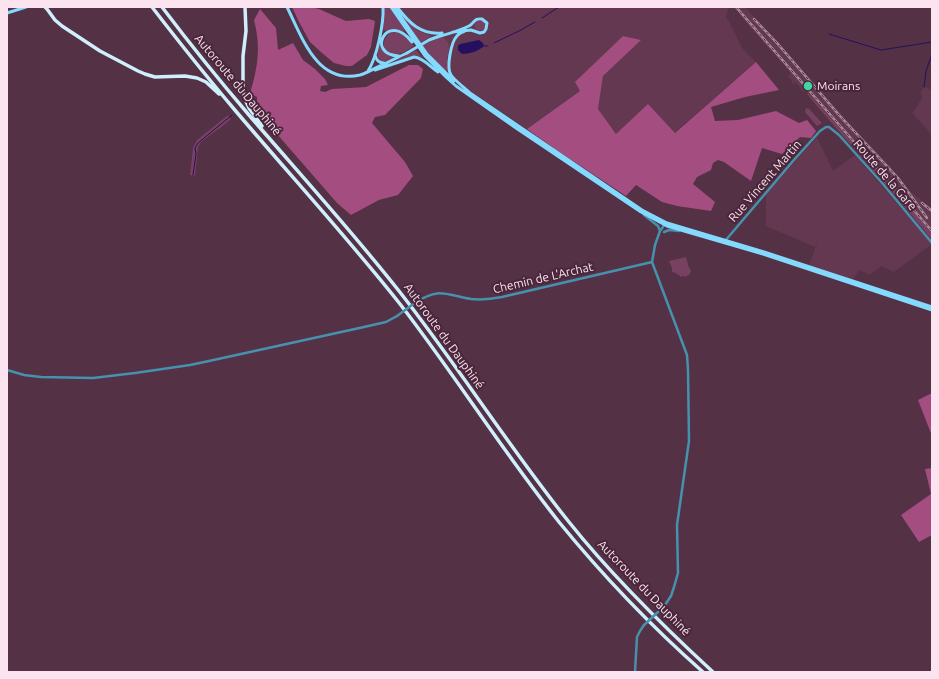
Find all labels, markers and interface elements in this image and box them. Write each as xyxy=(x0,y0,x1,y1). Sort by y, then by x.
street label: Autoroute du Dauphiné xyxy=(192,32,284,138)
place label: Moirans xyxy=(817,79,860,93)
marker: Moirans xyxy=(802,80,814,92)
street label: Rue Vincent Martin xyxy=(726,137,804,225)
street label: Route de la Gare xyxy=(850,137,920,213)
street label: Chemin de L'Archat xyxy=(491,259,595,297)
street label: Autoroute du Dauphiné xyxy=(401,280,487,392)
street label: Autoroute du Dauphiné xyxy=(595,537,693,639)

